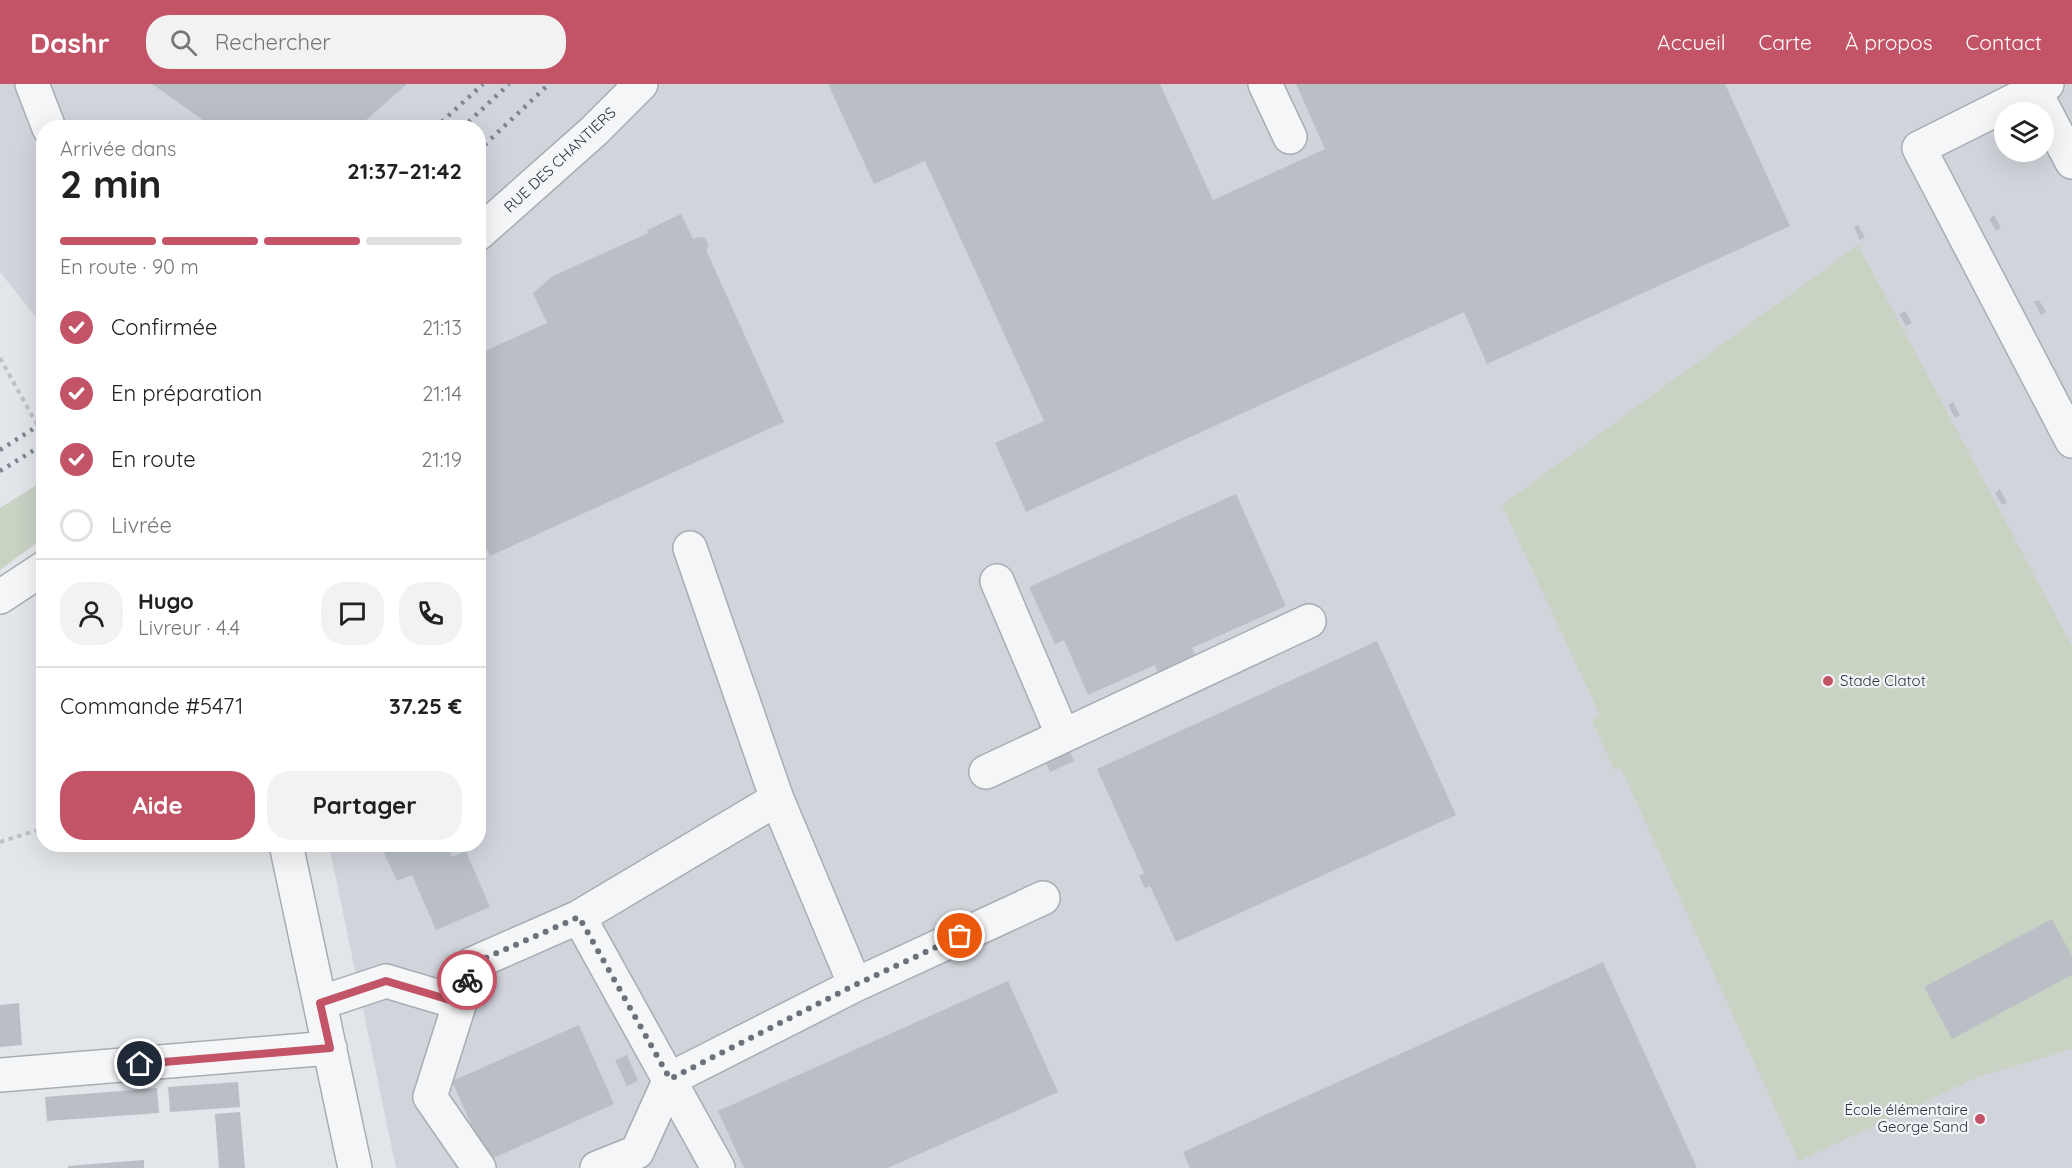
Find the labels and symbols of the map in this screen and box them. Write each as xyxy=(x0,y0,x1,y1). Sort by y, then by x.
street label: RUE DES CHANTIERS xyxy=(500,103,620,216)
place label: Stade Clatot xyxy=(1840,671,1926,690)
marker: Stade Clatot xyxy=(1821,674,1835,688)
pin xyxy=(934,910,985,961)
courier xyxy=(437,950,497,1010)
pin xyxy=(114,1038,165,1089)
place label: École élémentaire George Sand xyxy=(1844,1100,1968,1136)
marker: École élémentaire George Sand xyxy=(1973,1112,1987,1126)

